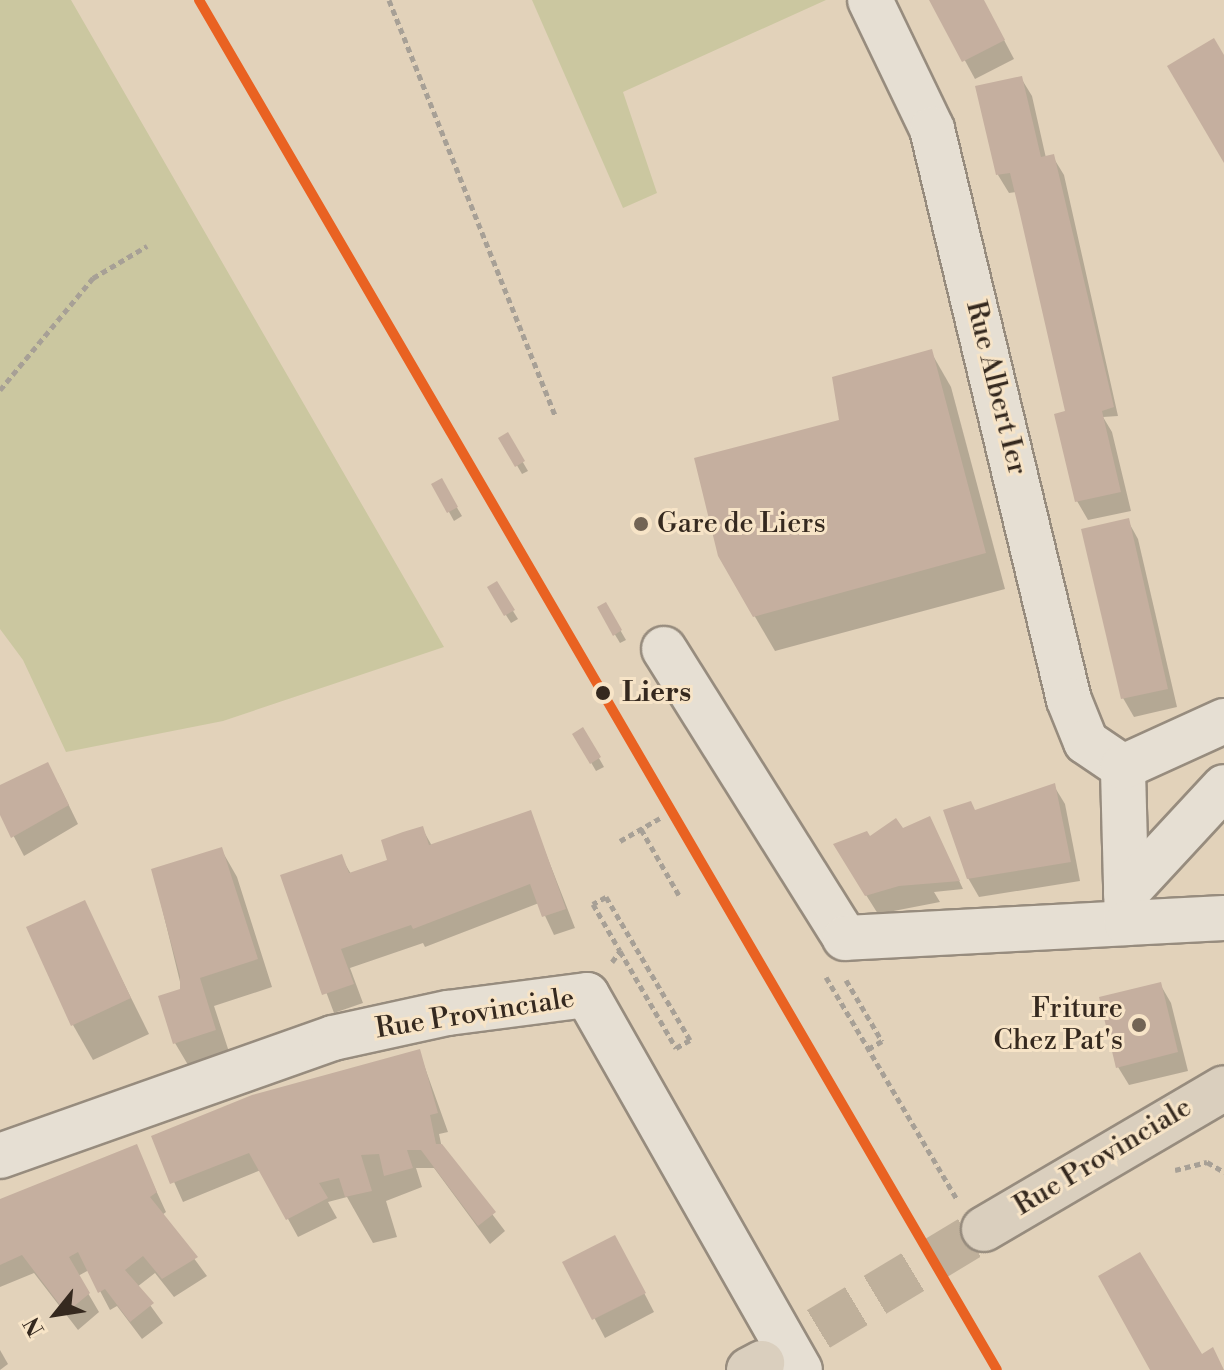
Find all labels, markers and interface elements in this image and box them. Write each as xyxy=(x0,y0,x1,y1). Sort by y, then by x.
street label: Rue Albert Ier xyxy=(958,297,1034,479)
place label: Gare de Liers xyxy=(657,507,826,541)
marker: Gare de Liers xyxy=(632,515,650,533)
place label: Liers xyxy=(622,676,691,710)
marker: Liers xyxy=(591,681,615,705)
street label: Rue Provinciale xyxy=(373,982,577,1046)
place label: Friture Chez Pat's xyxy=(993,992,1123,1058)
marker: Friture Chez Pat's xyxy=(1130,1016,1148,1034)
street label: Rue Provinciale xyxy=(1008,1091,1198,1223)
north arrow xyxy=(16,1274,96,1354)
text: N xyxy=(19,1312,51,1341)

